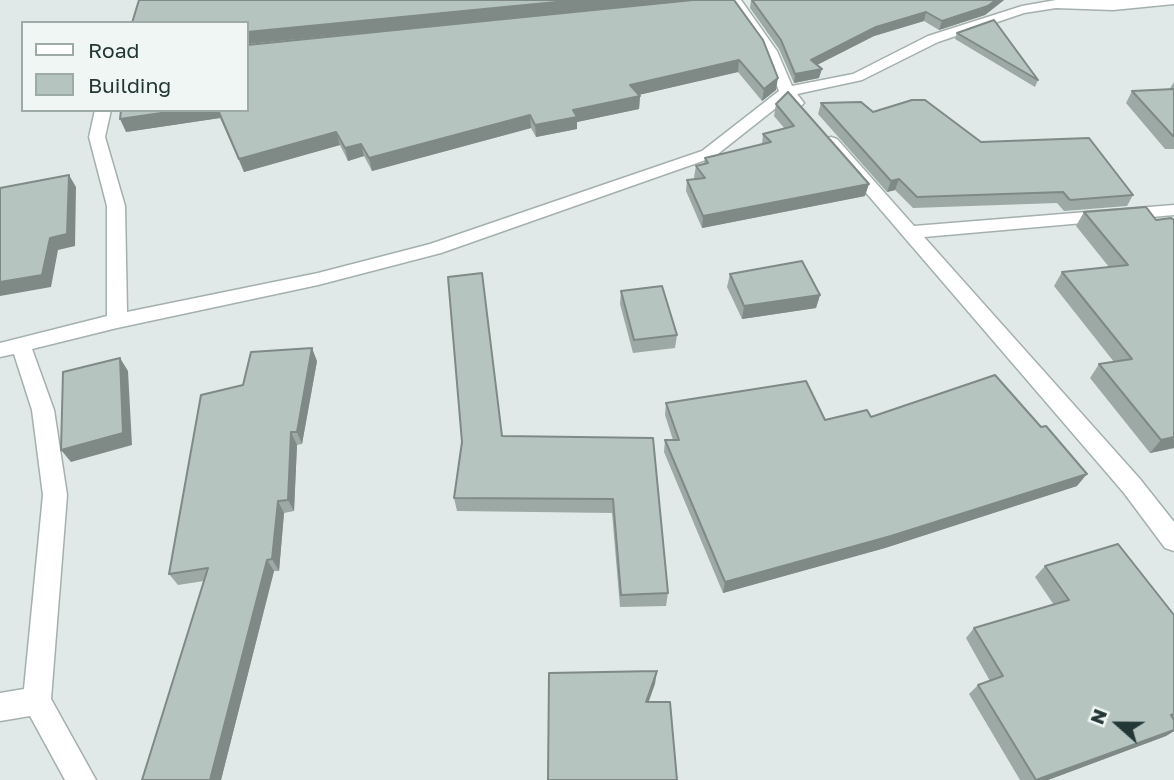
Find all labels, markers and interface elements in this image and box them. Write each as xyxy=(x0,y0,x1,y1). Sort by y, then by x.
legend xyxy=(21,21,248,112)
text: Road xyxy=(88,37,139,63)
text: Building xyxy=(88,72,171,98)
north arrow xyxy=(1083,689,1153,759)
text: N xyxy=(1085,705,1111,727)

